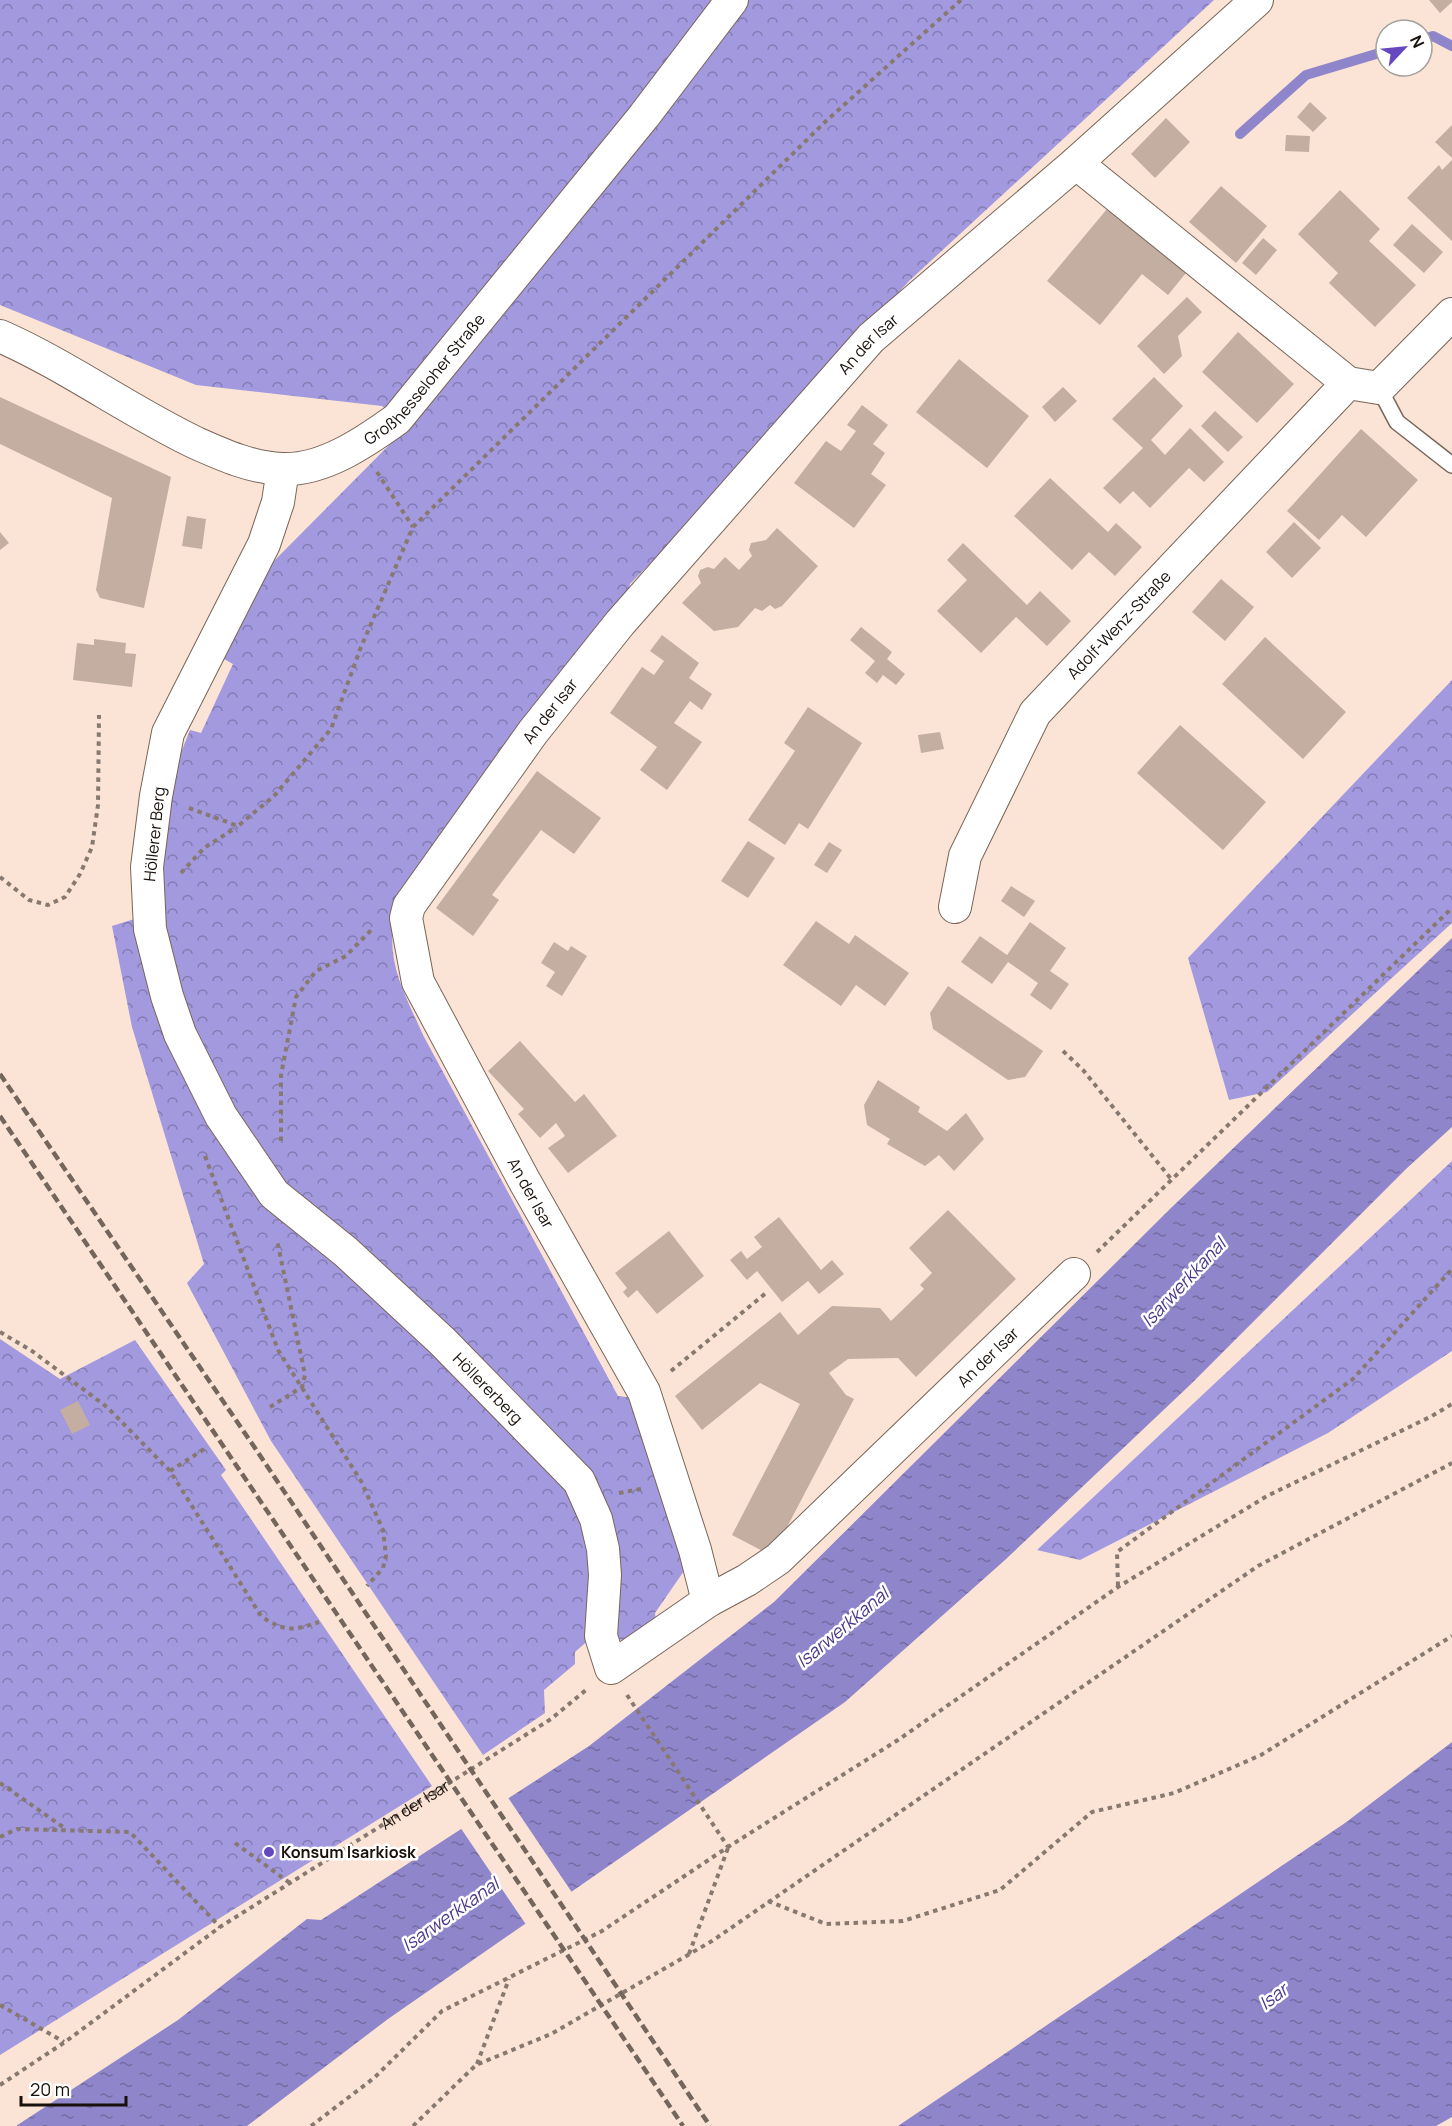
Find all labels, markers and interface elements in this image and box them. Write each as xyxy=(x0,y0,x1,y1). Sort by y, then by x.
north arrow xyxy=(1374,18,1434,78)
text: N xyxy=(1405,31,1430,51)
street label: An der Isar xyxy=(833,308,903,379)
street label: Großhesseloher Straße xyxy=(359,309,490,450)
street label: Adolf-Wenz-Straße xyxy=(1062,566,1176,684)
street label: An der Isar xyxy=(517,674,583,748)
street label: Höllerer Berg xyxy=(138,785,170,883)
street label: An der Isar xyxy=(503,1154,560,1232)
water label: Isarwerkkanal xyxy=(1136,1230,1232,1332)
street label: An der Isar xyxy=(952,1322,1024,1392)
street label: Höllererberg xyxy=(448,1348,528,1429)
water label: Isarwerkkanal xyxy=(791,1580,895,1673)
street label: An der Isar xyxy=(376,1775,454,1835)
place label: Konsum Isarkiosk xyxy=(281,1841,416,1863)
marker: Konsum Isarkiosk xyxy=(262,1845,276,1859)
water label: Isarwerkkanal xyxy=(397,1870,506,1956)
water label: Isar xyxy=(1254,1976,1294,2015)
scale bar xyxy=(21,2069,126,2107)
text: 20 m xyxy=(30,2077,70,2101)

